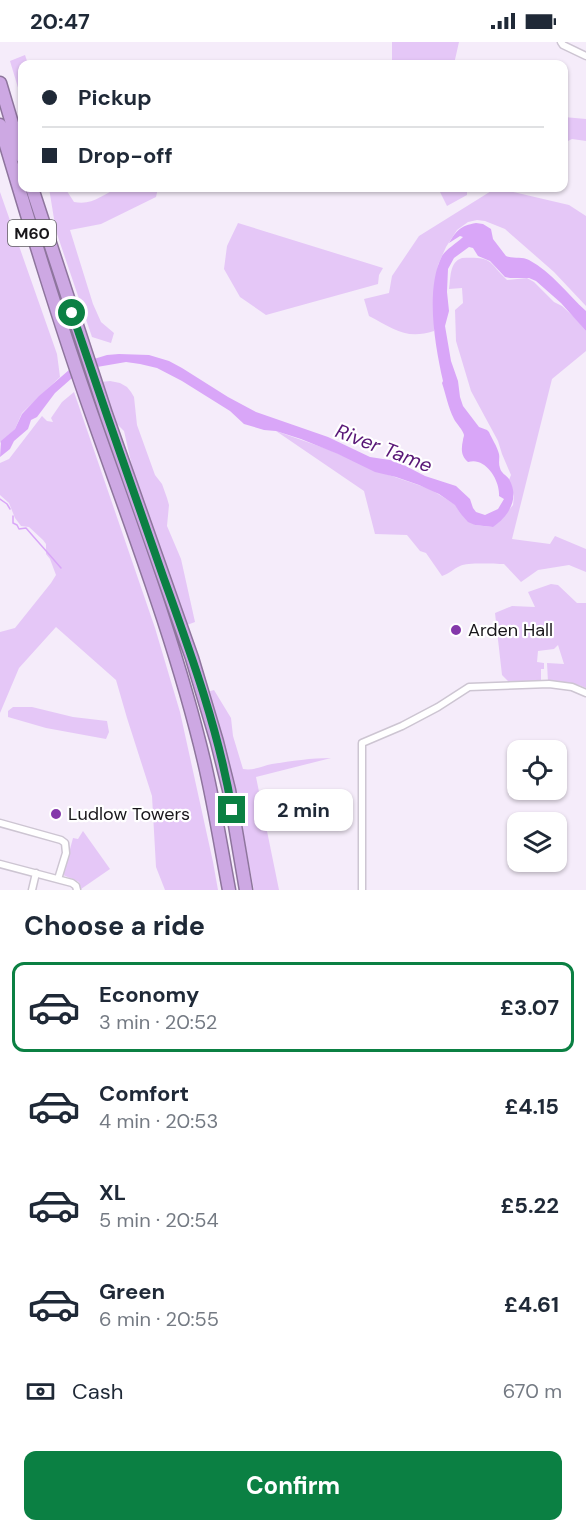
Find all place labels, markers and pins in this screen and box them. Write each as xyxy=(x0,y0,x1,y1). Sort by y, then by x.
place label: Arden Hall xyxy=(468,618,553,642)
marker: Arden Hall xyxy=(449,623,463,637)
place label: Ludlow Towers xyxy=(68,802,190,826)
marker: Ludlow Towers xyxy=(49,807,63,821)

